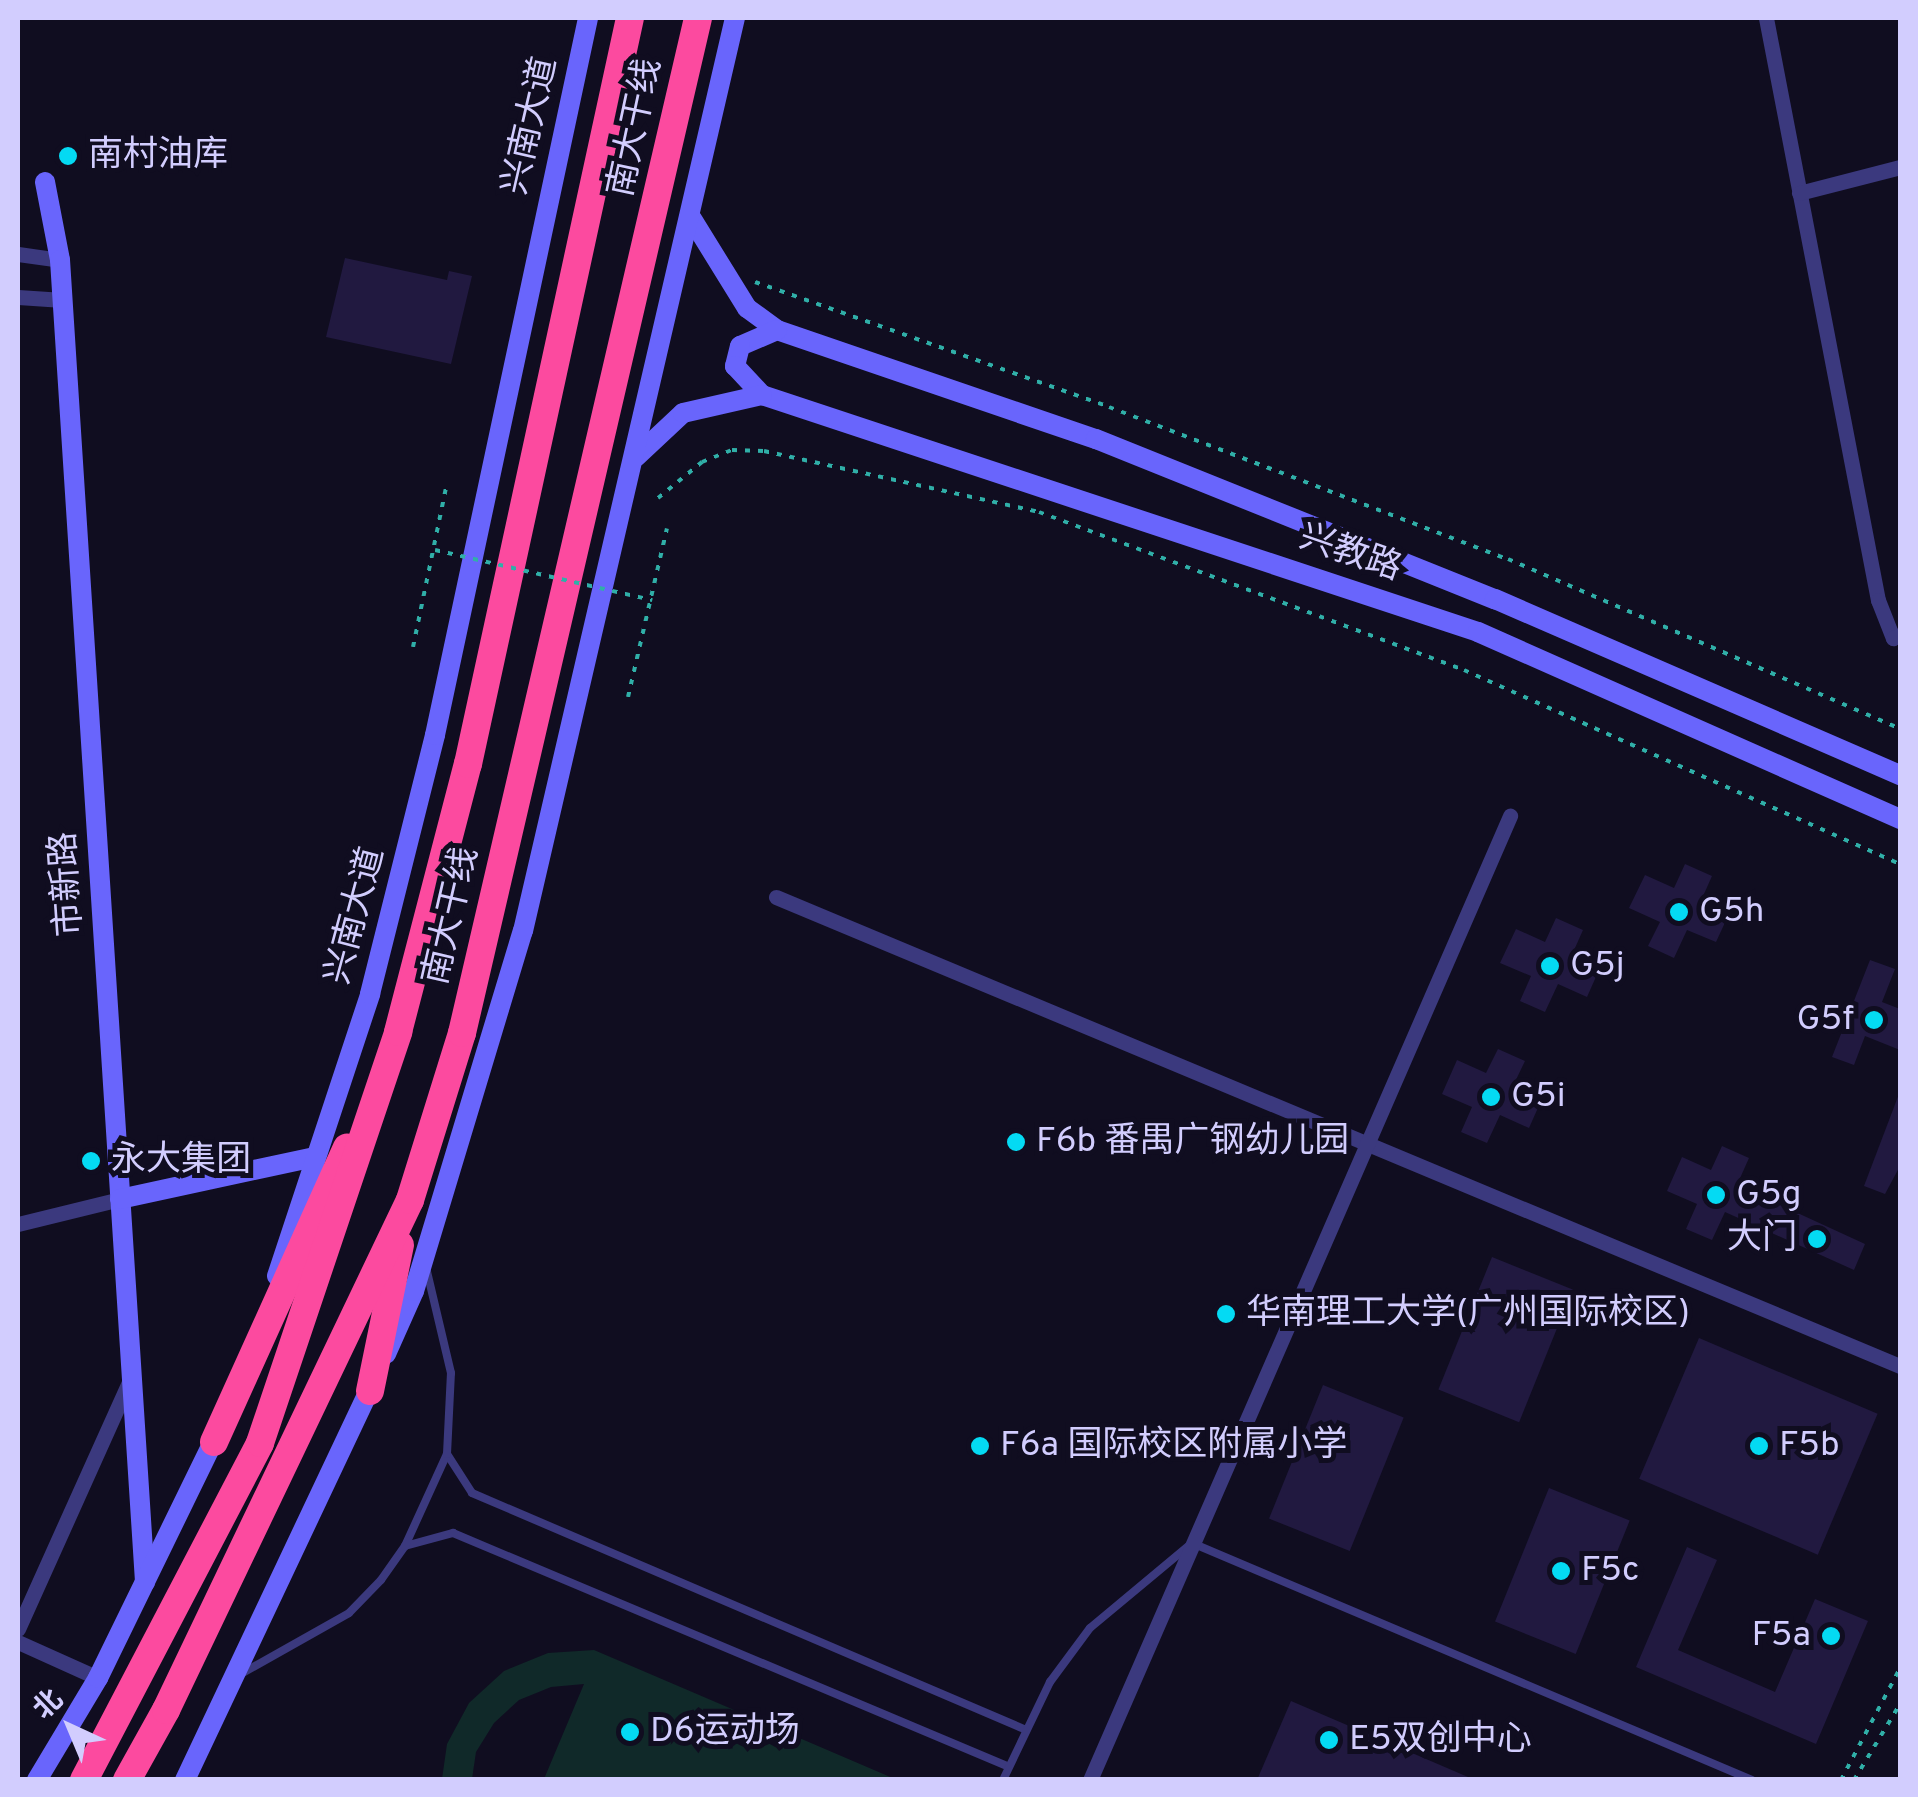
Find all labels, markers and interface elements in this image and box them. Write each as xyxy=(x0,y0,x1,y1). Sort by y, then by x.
street label: 兴南大道 xyxy=(495,53,567,199)
street label: 南大干线 xyxy=(601,55,671,201)
place label: 南村油库 xyxy=(88,135,228,177)
marker: 南村油库 xyxy=(57,145,79,167)
street label: 兴教路 xyxy=(1294,517,1406,591)
street label: 市新路 xyxy=(43,830,93,938)
street label: 兴南大道 xyxy=(318,843,394,989)
street label: 南大干线 xyxy=(416,843,488,989)
place label: G5h xyxy=(1699,891,1765,933)
marker: G5h xyxy=(1668,901,1690,923)
place label: G5j xyxy=(1570,945,1625,987)
marker: G5j xyxy=(1539,955,1561,977)
place label: G5f xyxy=(1797,999,1854,1041)
marker: G5f xyxy=(1863,1009,1885,1031)
place label: G5i xyxy=(1511,1076,1566,1118)
marker: G5i xyxy=(1480,1086,1502,1108)
place label: F6b 番禺广钢幼儿园 xyxy=(1036,1121,1349,1163)
marker: F6b 番禺广钢幼儿园 xyxy=(1005,1131,1027,1153)
place label: 永大集团 xyxy=(111,1140,251,1182)
marker: 永大集团 xyxy=(80,1150,102,1172)
place label: G5g xyxy=(1736,1174,1802,1216)
marker: G5g xyxy=(1705,1184,1727,1206)
place label: 大门 xyxy=(1727,1218,1797,1260)
marker: 大门 xyxy=(1806,1228,1828,1250)
place label: 华南理工大学(广州国际校区) xyxy=(1246,1293,1690,1335)
marker: 华南理工大学(广州国际校区) xyxy=(1215,1303,1237,1325)
place label: F6a 国际校区附属小学 xyxy=(1000,1425,1347,1467)
place label: F5b xyxy=(1779,1425,1840,1467)
marker: F6a 国际校区附属小学 xyxy=(969,1435,991,1457)
marker: F5b xyxy=(1748,1435,1770,1457)
place label: F5c xyxy=(1581,1550,1640,1592)
marker: F5c xyxy=(1550,1560,1572,1582)
place label: F5a xyxy=(1752,1615,1811,1657)
marker: F5a xyxy=(1820,1625,1842,1647)
north arrow xyxy=(20,1677,120,1777)
text: 北 xyxy=(27,1683,72,1728)
place label: D6运动场 xyxy=(650,1711,800,1753)
place label: E5双创中心 xyxy=(1349,1719,1532,1761)
marker: D6运动场 xyxy=(619,1721,641,1743)
marker: E5双创中心 xyxy=(1318,1729,1340,1751)

